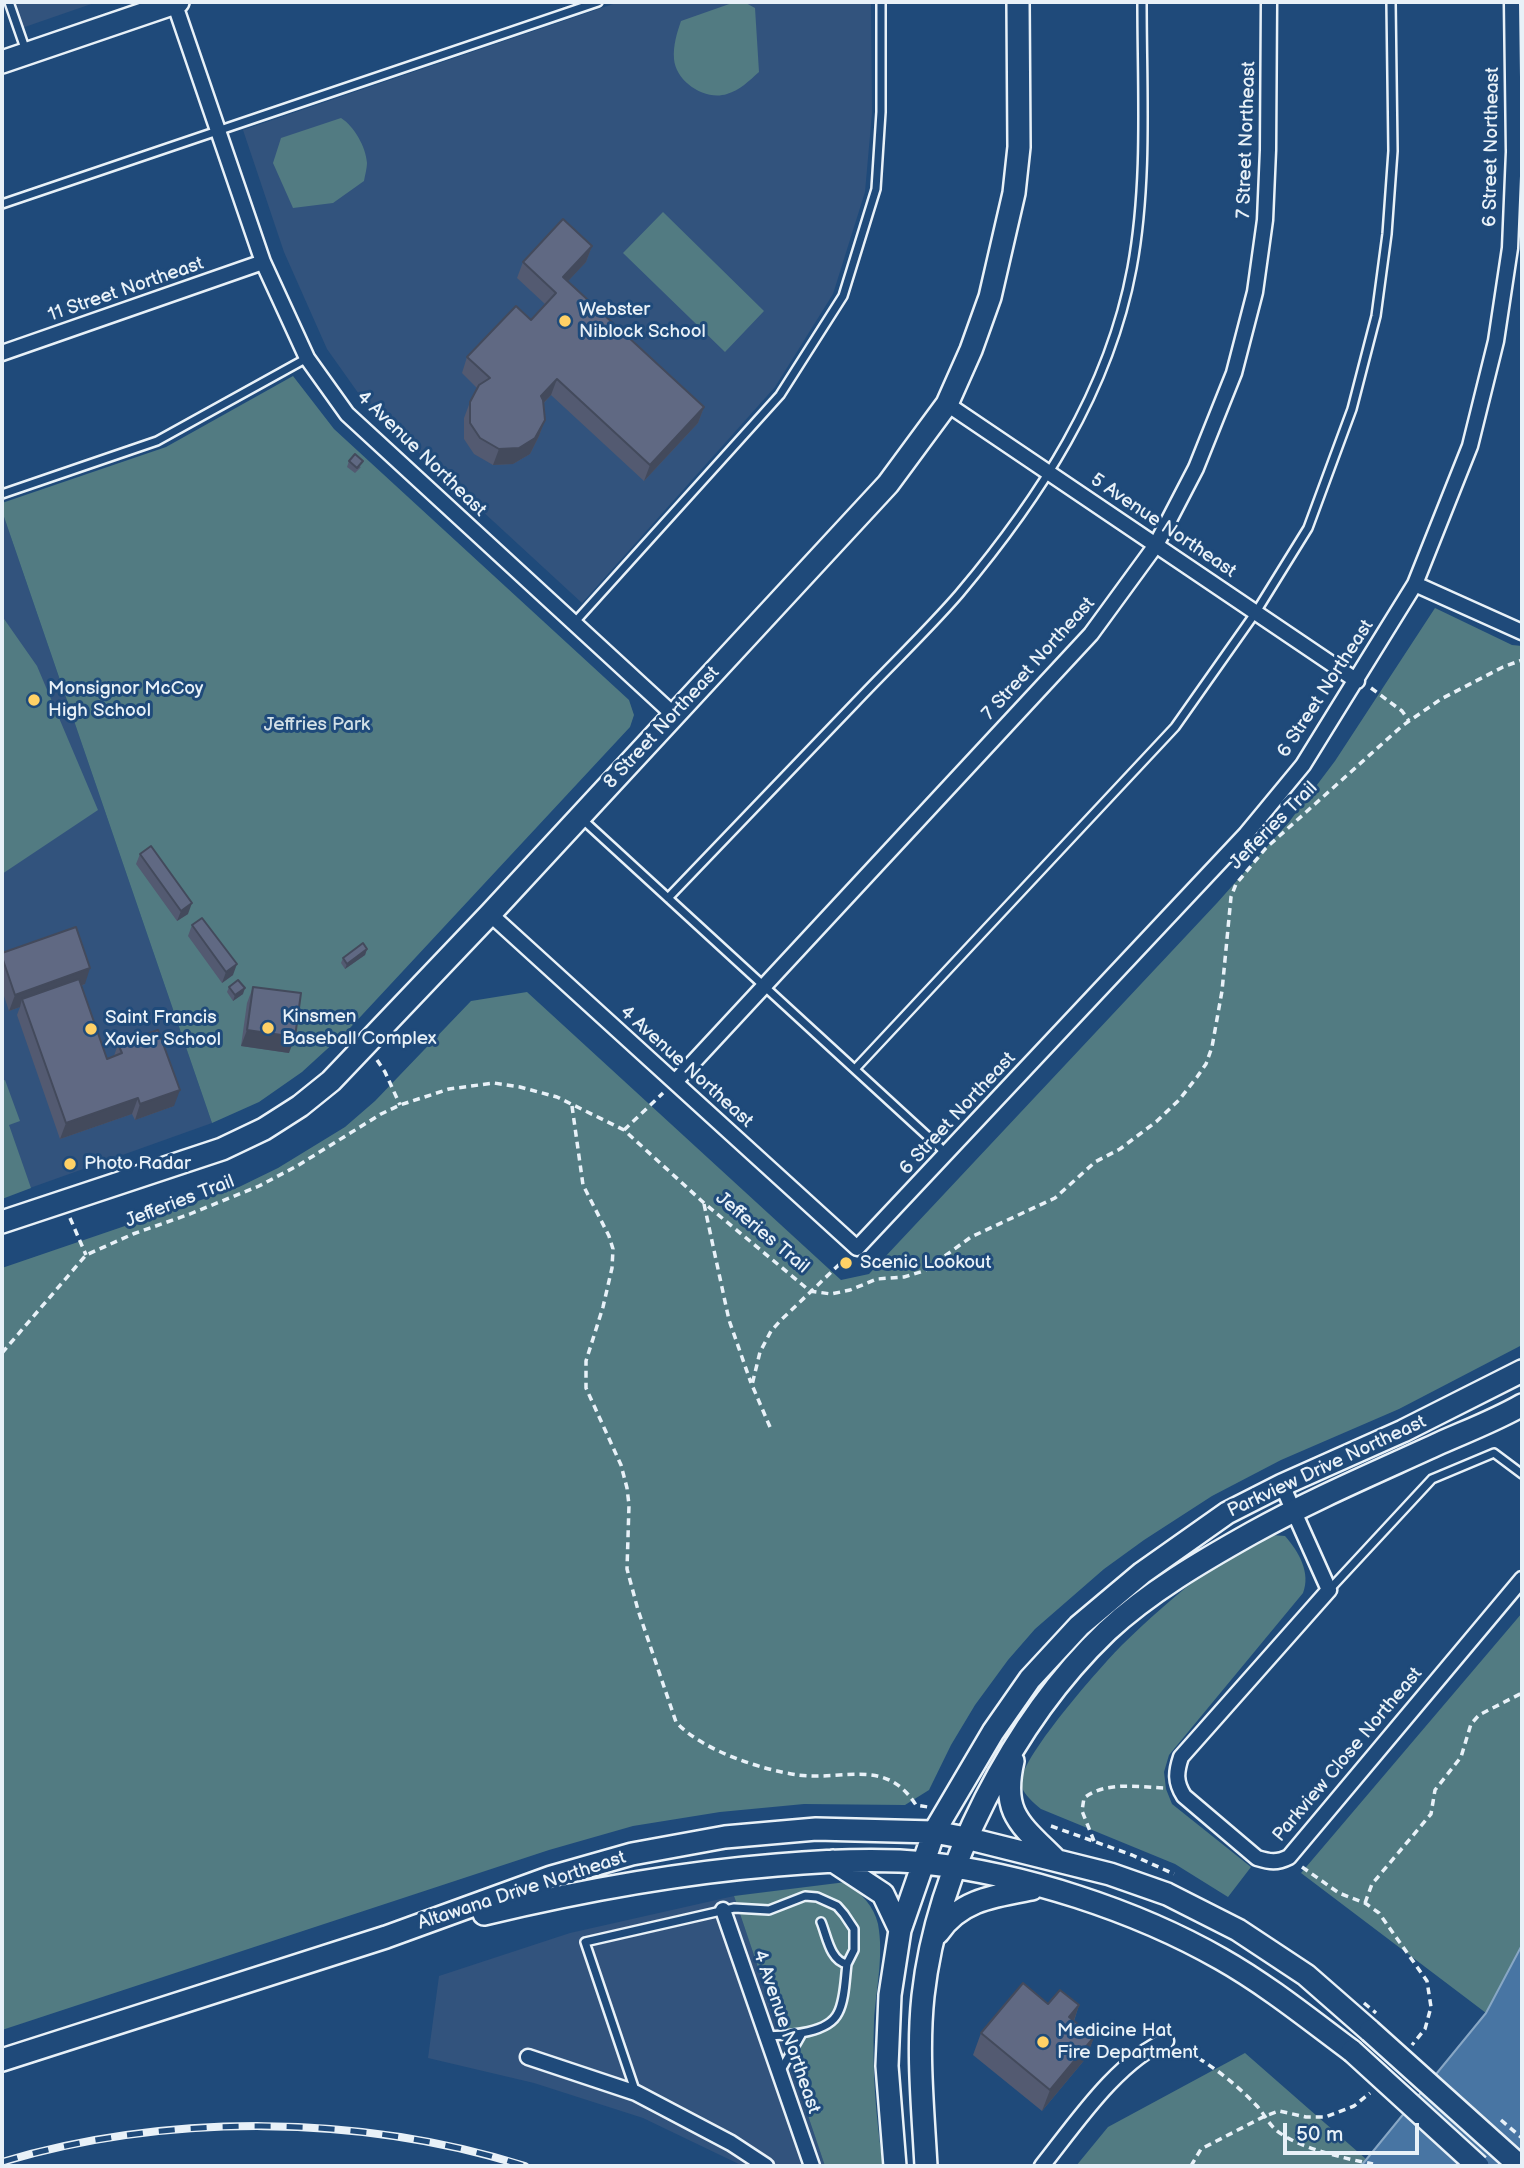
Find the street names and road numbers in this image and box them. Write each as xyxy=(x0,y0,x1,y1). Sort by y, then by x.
street label: 7 Street Northeast xyxy=(1233,61,1261,219)
street label: 6 Street Northeast xyxy=(1479,67,1505,227)
street label: 11 Street Northeast xyxy=(45,253,207,327)
street label: 4 Avenue Northeast xyxy=(351,386,491,522)
street label: 5 Avenue Northeast xyxy=(1086,469,1240,583)
street label: 7 Street Northeast xyxy=(978,593,1100,725)
street label: 6 Street Northeast xyxy=(1273,616,1379,762)
street label: 8 Street Northeast xyxy=(599,662,725,794)
street label: Jefferies Trail xyxy=(1225,777,1323,875)
street label: 4 Avenue Northeast xyxy=(615,1001,757,1133)
street label: 6 Street Northeast xyxy=(895,1048,1021,1180)
street label: Jefferies Trail xyxy=(122,1171,238,1233)
street label: Jefferies Trail xyxy=(711,1187,813,1279)
street label: Parkview Drive Northeast xyxy=(1224,1411,1430,1523)
street label: Parkview Close Northeast xyxy=(1268,1663,1428,1847)
street label: Altawana Drive Northeast xyxy=(415,1847,629,1935)
street label: 4 Avenue Northeast xyxy=(747,1947,825,2117)

